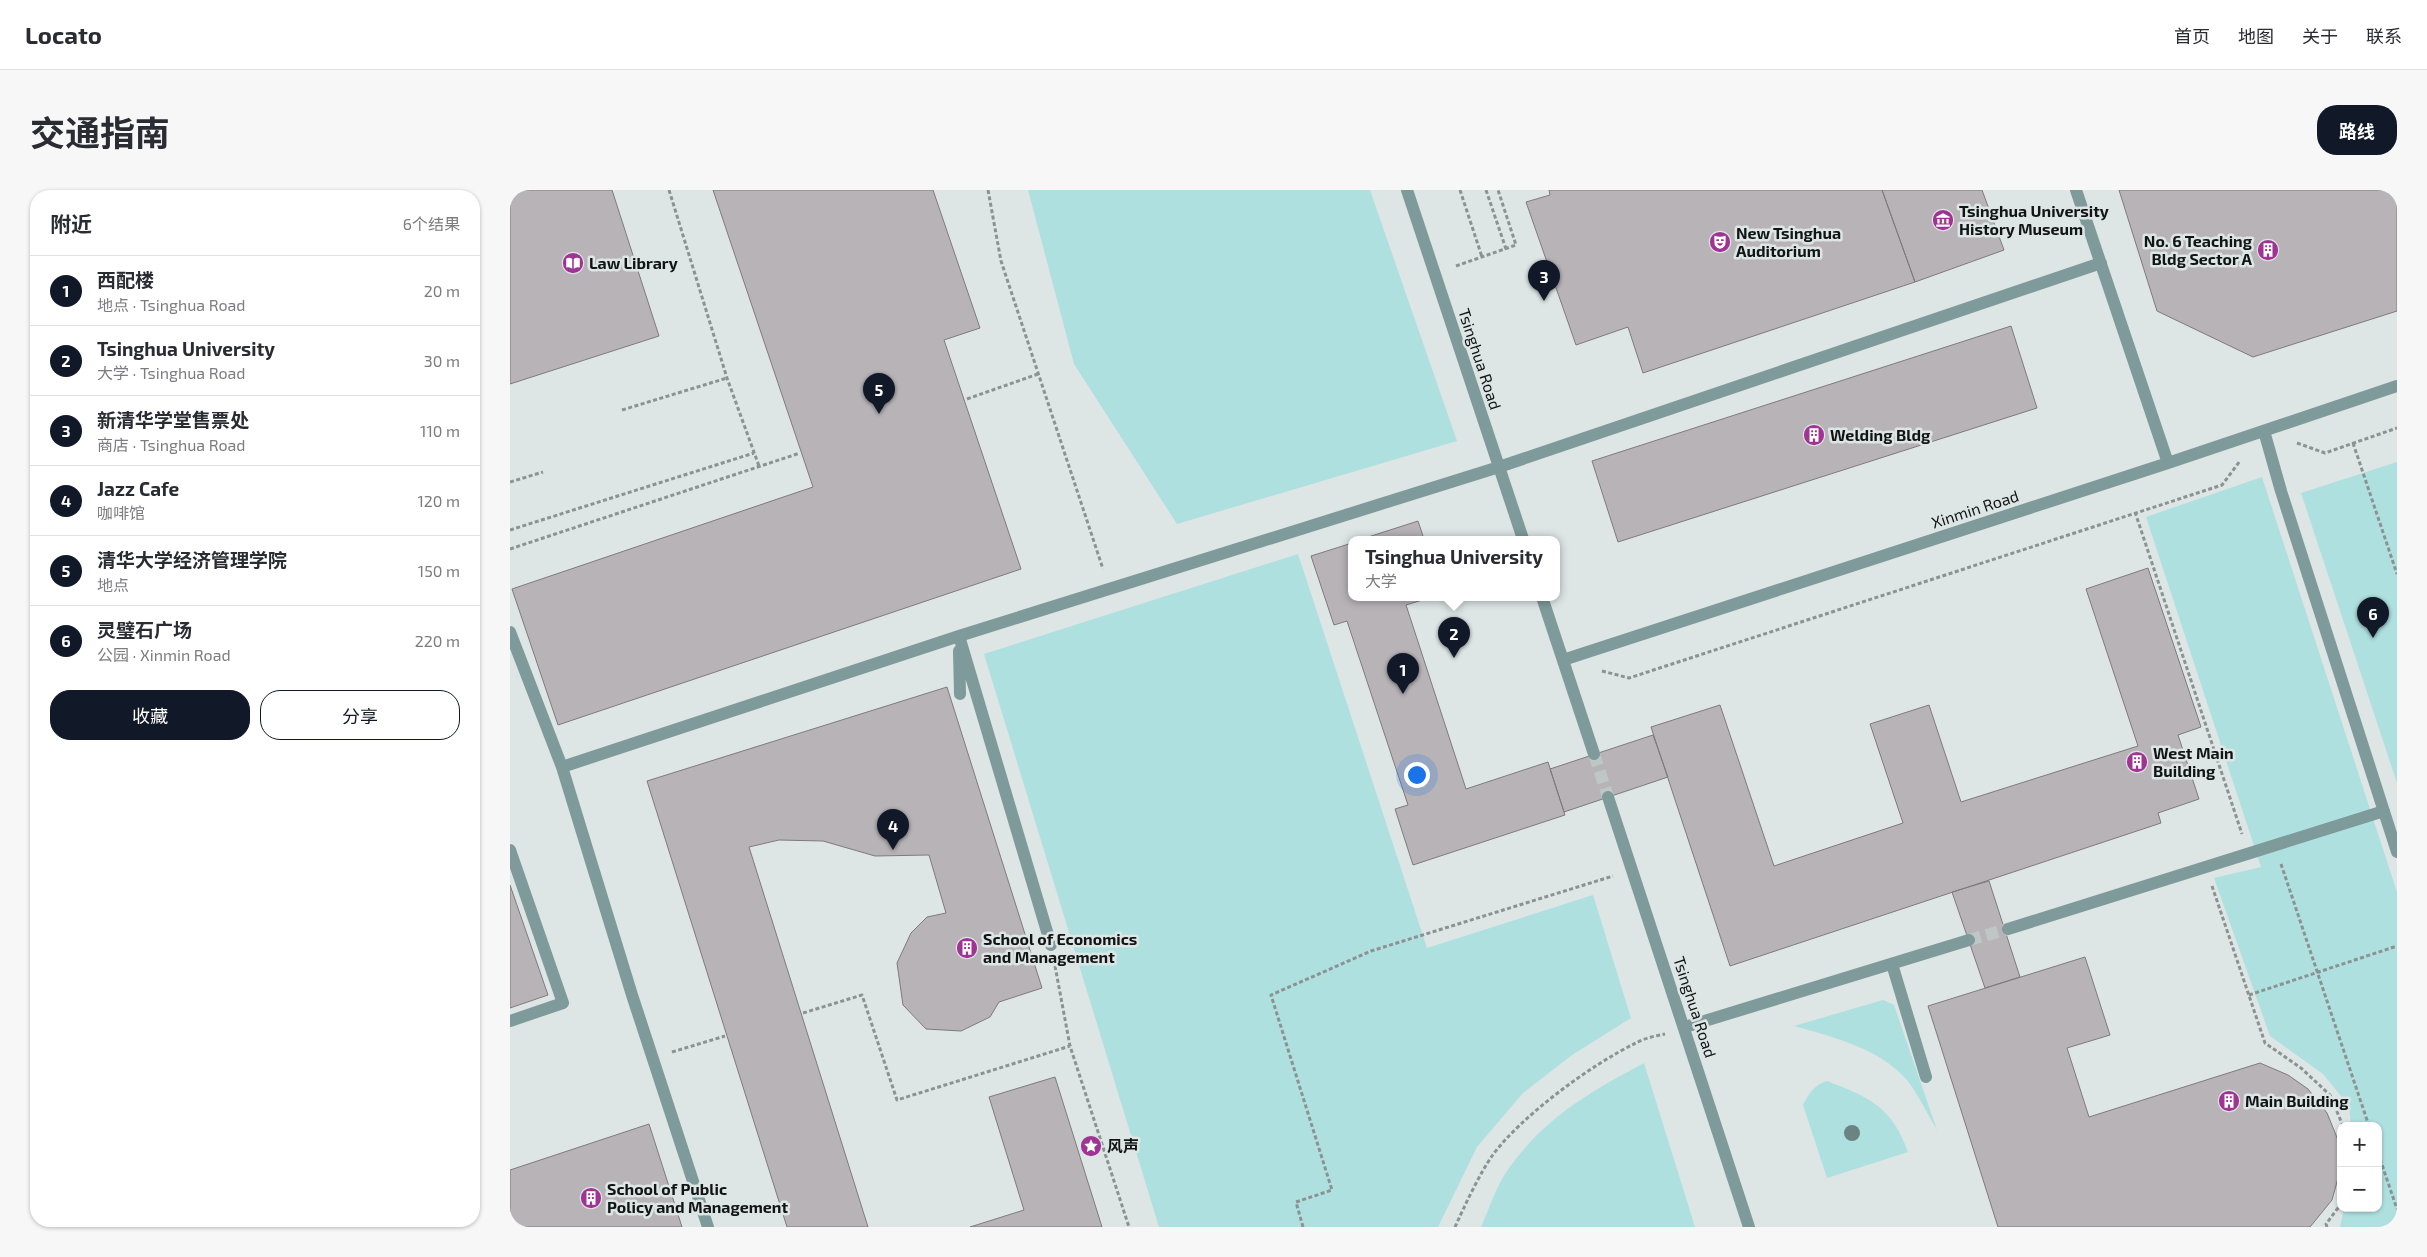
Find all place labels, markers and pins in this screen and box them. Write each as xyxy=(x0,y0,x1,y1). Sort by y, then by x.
place label: Tsinghua University History Museum xyxy=(1959,201,2109,239)
museum icon: Tsinghua University History Museum xyxy=(1931,208,1955,232)
place label: New Tsinghua Auditorium xyxy=(1736,223,1841,260)
theatre icon: New Tsinghua Auditorium xyxy=(1708,230,1732,254)
place label: No. 6 Teaching Bldg Sector A xyxy=(2144,231,2253,268)
building icon: No. 6 Teaching Bldg Sector A xyxy=(2256,238,2280,262)
library icon: Law Library xyxy=(561,251,585,275)
place label: Law Library xyxy=(589,253,678,273)
pin: 3 xyxy=(1528,260,1560,301)
pin: 5 xyxy=(863,373,895,414)
building icon: Welding Bldg xyxy=(1802,423,1826,447)
place label: Welding Bldg xyxy=(1830,425,1931,444)
pin: 6 xyxy=(2357,597,2389,638)
pin: 2 xyxy=(1438,617,1470,658)
pin: 1 xyxy=(1387,653,1419,694)
place label: West Main Building xyxy=(2153,743,2234,780)
building icon: West Main Building xyxy=(2125,750,2149,774)
pin: 4 xyxy=(877,809,909,850)
place label: School of Economics and Management xyxy=(983,929,1137,966)
building icon: School of Economics and Management xyxy=(955,936,979,960)
building icon: Main Building xyxy=(2217,1089,2241,1113)
place label: Main Building xyxy=(2245,1091,2349,1110)
place icon: 风声 xyxy=(1079,1134,1103,1158)
place label: 风声 xyxy=(1107,1136,1139,1155)
place label: School of Public Policy and Management xyxy=(607,1179,788,1217)
building icon: School of Public Policy and Management xyxy=(579,1186,603,1210)

